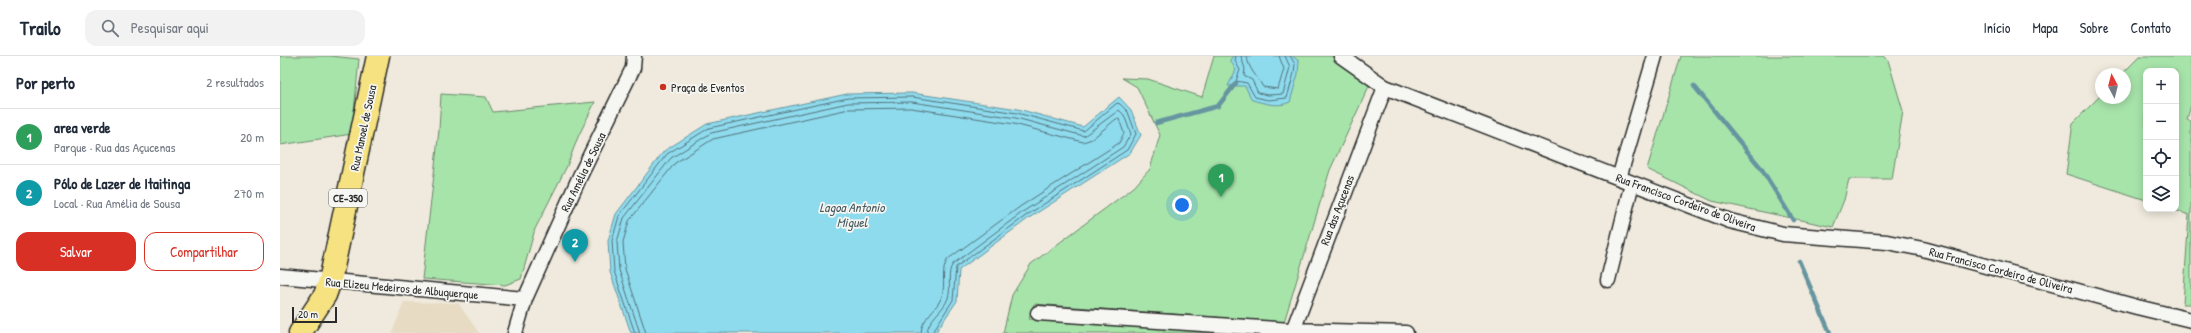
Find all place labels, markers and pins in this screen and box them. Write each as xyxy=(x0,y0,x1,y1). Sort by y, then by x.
place label: Praça de Eventos xyxy=(671,79,745,96)
marker: Praça de Eventos xyxy=(658,82,668,92)
pin: 1 xyxy=(1208,164,1234,197)
pin: 2 xyxy=(562,229,588,262)

